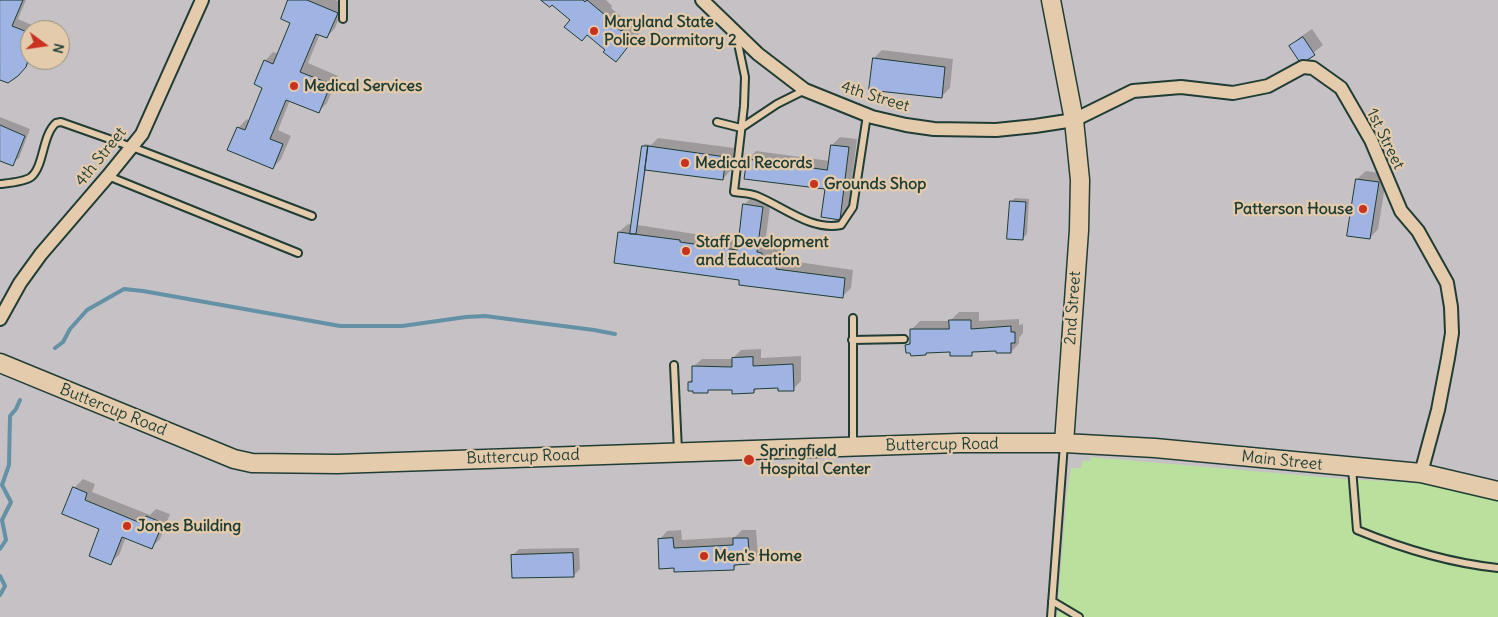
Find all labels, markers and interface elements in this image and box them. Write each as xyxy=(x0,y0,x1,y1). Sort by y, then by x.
place label: Maryland State Police Dormitory 2 xyxy=(604,12,737,50)
north arrow xyxy=(20,20,70,70)
marker: Maryland State Police Dormitory 2 xyxy=(588,25,600,37)
text: N xyxy=(49,42,68,55)
place label: Medical Services xyxy=(304,76,422,96)
street label: 4th Street xyxy=(839,78,911,116)
marker: Medical Services xyxy=(288,80,300,92)
street label: 1st Street xyxy=(1362,105,1408,173)
street label: 4th Street xyxy=(71,124,131,190)
place label: Medical Records xyxy=(695,153,813,173)
marker: Medical Records xyxy=(679,157,691,169)
place label: Grounds Shop xyxy=(824,174,926,194)
marker: Grounds Shop xyxy=(808,178,820,190)
place label: Patterson House xyxy=(1234,199,1353,219)
marker: Patterson House xyxy=(1357,203,1369,215)
place label: Staff Development and Education xyxy=(696,232,829,270)
marker: Staff Development and Education xyxy=(680,245,692,257)
street label: 2nd Street xyxy=(1061,270,1085,346)
street label: Buttercup Road xyxy=(57,380,169,440)
street label: Buttercup Road xyxy=(885,434,999,456)
place label: Springfield Hospital Center xyxy=(760,441,871,479)
street label: Buttercup Road xyxy=(466,445,580,469)
street label: Main Street xyxy=(1241,447,1323,475)
marker: Springfield Hospital Center xyxy=(742,453,756,467)
place label: Jones Building xyxy=(137,516,241,536)
marker: Jones Building xyxy=(121,520,133,532)
place label: Men's Home xyxy=(714,546,802,566)
marker: Men's Home xyxy=(698,550,710,562)

